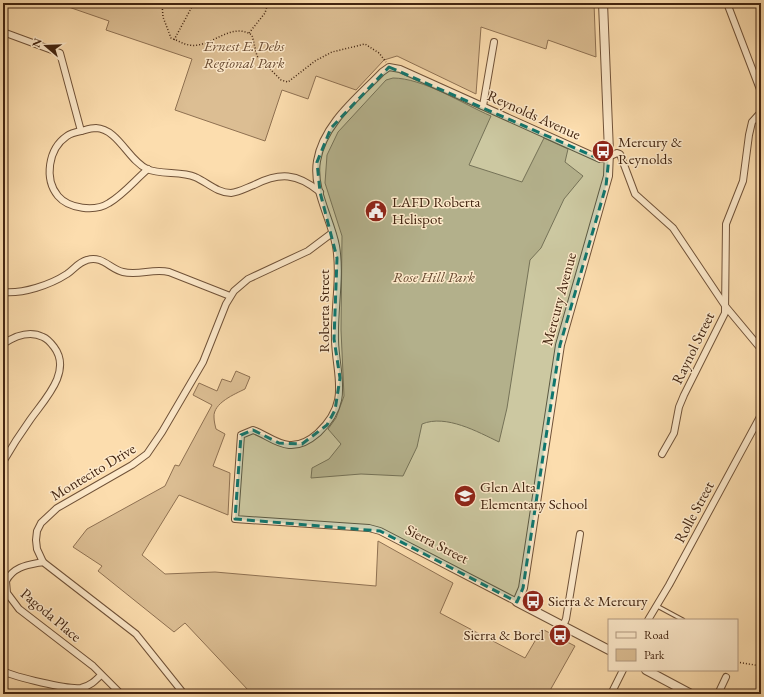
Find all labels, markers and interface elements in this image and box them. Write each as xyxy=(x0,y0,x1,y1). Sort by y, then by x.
north arrow xyxy=(26,26,66,66)
text: N xyxy=(28,36,45,49)
park label: Ernest E. Debs Regional Park xyxy=(203,36,285,72)
street label: Reynolds Avenue xyxy=(485,85,584,144)
place label: Mercury & Reynolds xyxy=(618,132,683,168)
bus stop icon: Mercury & Reynolds xyxy=(590,138,616,164)
place label: LAFD Roberta Helispot xyxy=(392,192,481,228)
public building icon: LAFD Roberta Helispot xyxy=(363,198,389,224)
street label: Mercury Avenue xyxy=(537,250,580,348)
park label: Rose Hill Park xyxy=(393,267,475,286)
street label: Roberta Street xyxy=(314,269,333,353)
street label: Raynol Street xyxy=(667,308,718,387)
street label: Montecito Drive xyxy=(47,439,139,504)
place label: Glen Alta Elementary School xyxy=(480,477,588,513)
street label: Rolle Street xyxy=(669,478,718,546)
school or university icon: Glen Alta Elementary School xyxy=(452,483,478,509)
street label: Sierra Street xyxy=(402,520,472,568)
street label: Pagoda Place xyxy=(17,584,86,646)
bus stop icon: Sierra & Mercury xyxy=(520,588,546,614)
place label: Sierra & Mercury xyxy=(548,591,648,610)
legend xyxy=(608,619,738,671)
bus stop icon: Sierra & Borel xyxy=(547,622,573,648)
place label: Sierra & Borel xyxy=(463,625,544,644)
text: Road xyxy=(644,627,670,643)
text: Park xyxy=(644,647,665,663)

